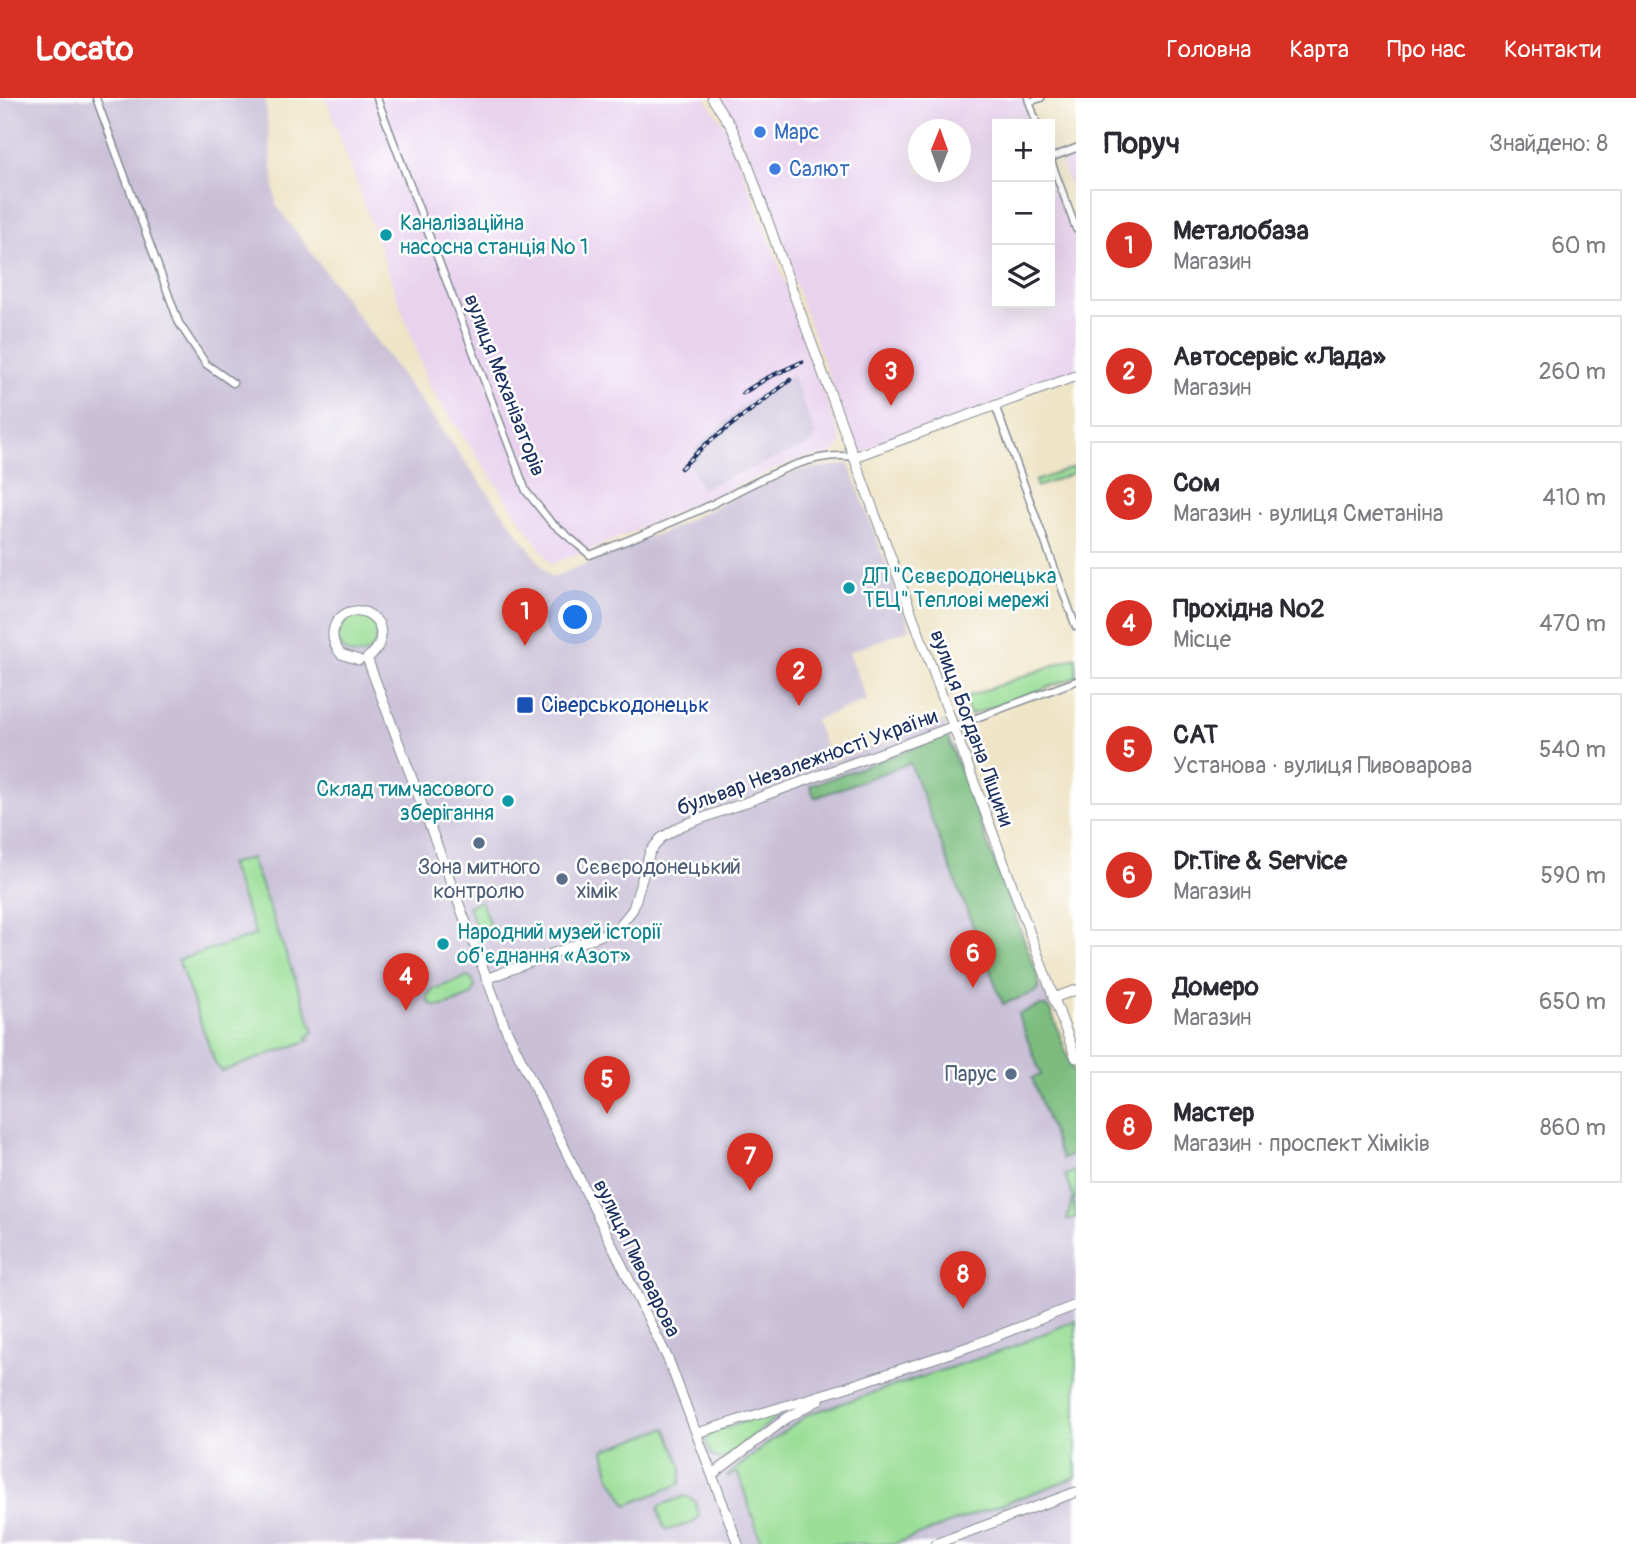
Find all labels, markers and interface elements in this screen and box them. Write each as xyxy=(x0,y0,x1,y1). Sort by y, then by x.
text: Locato xyxy=(35,29,133,70)
text: Головна xyxy=(1167,35,1251,64)
text: Карта xyxy=(1289,35,1349,64)
text: Про нас xyxy=(1387,35,1466,64)
text: Контакти xyxy=(1504,35,1601,64)
place label: Марс xyxy=(774,119,819,146)
north arrow xyxy=(908,119,971,182)
map controls xyxy=(992,119,1055,308)
button: + xyxy=(992,119,1055,182)
marker: Марс xyxy=(752,124,768,140)
text: Поруч xyxy=(1104,125,1180,162)
text: Знайдено: 8 xyxy=(1489,129,1608,158)
place label: Салют xyxy=(789,156,850,183)
marker: Салют xyxy=(767,161,783,177)
button: − xyxy=(992,182,1055,245)
place label: Каналізаційна насосна станція № 1 xyxy=(400,210,588,261)
text: Металобаза xyxy=(1173,215,1309,247)
marker: Каналізаційна насосна станція № 1 xyxy=(378,227,394,243)
text: 1 xyxy=(1125,231,1134,260)
text: 60 m xyxy=(1551,231,1606,260)
button: layers xyxy=(992,245,1055,308)
text: Магазин xyxy=(1173,247,1252,276)
street label: вулиця Механізаторів xyxy=(457,290,552,480)
text: Автосервіс «Лада» xyxy=(1173,341,1386,373)
pin: 3 xyxy=(868,348,914,406)
text: 2 xyxy=(1123,357,1135,386)
text: 260 m xyxy=(1539,357,1606,386)
text: Магазин xyxy=(1173,373,1252,402)
text: Сом xyxy=(1173,467,1220,499)
text: 3 xyxy=(1123,483,1135,512)
text: 410 m xyxy=(1543,483,1606,512)
text: Магазин · вулиця Сметаніна xyxy=(1173,499,1443,528)
place label: ДП "Сєвєродонецька ТЕЦ" Теплові мережі xyxy=(862,563,1056,614)
marker: ДП "Сєвєродонецька ТЕЦ" Теплові мережі xyxy=(841,580,857,596)
pin: 1 xyxy=(502,588,548,646)
text: Прохідна №2 xyxy=(1173,593,1325,625)
your location xyxy=(558,600,592,634)
text: 4 xyxy=(1122,609,1136,638)
text: 470 m xyxy=(1539,609,1606,638)
text: Місце xyxy=(1173,625,1231,654)
street label: вулиця Богдана Ліщини xyxy=(923,626,1020,830)
pin: 2 xyxy=(776,648,822,706)
place label: Сіверськодонецьк xyxy=(541,692,709,719)
marker: Сіверськодонецьк xyxy=(515,695,535,715)
street label: бульвар Незалежності України xyxy=(673,703,941,822)
text: CAT xyxy=(1173,719,1218,751)
text: 5 xyxy=(1123,735,1135,764)
text: 540 m xyxy=(1539,735,1606,764)
text: Установа · вулиця Пивоварова xyxy=(1173,751,1472,780)
place label: Склад тимчасового зберігання xyxy=(316,776,494,827)
marker: Склад тимчасового зберігання xyxy=(500,793,516,809)
marker: Зона митного контролю xyxy=(471,835,487,851)
text: Dr.Tire & Service xyxy=(1173,845,1347,877)
place label: Зона митного контролю xyxy=(418,854,540,905)
place label: Сєвєродонецький хімік xyxy=(576,854,741,905)
text: 6 xyxy=(1122,861,1136,890)
text: 590 m xyxy=(1541,861,1606,890)
marker: Сєвєродонецький хімік xyxy=(554,871,570,887)
text: Магазин xyxy=(1173,877,1252,906)
place label: Народний музей історії об'єднання «Азот» xyxy=(457,919,663,970)
pin: 6 xyxy=(950,930,996,988)
marker: Народний музей історії об'єднання «Азот» xyxy=(435,936,451,952)
pin: 4 xyxy=(383,953,429,1011)
text: Домеро xyxy=(1173,971,1259,1003)
text: 7 xyxy=(1123,987,1135,1016)
text: 650 m xyxy=(1539,987,1606,1016)
text: Магазин xyxy=(1173,1003,1252,1032)
pin: 5 xyxy=(584,1056,630,1114)
place label: Парус xyxy=(945,1061,997,1088)
marker: Парус xyxy=(1003,1066,1019,1082)
text: Мастер xyxy=(1173,1097,1255,1129)
text: 8 xyxy=(1123,1113,1135,1142)
text: 860 m xyxy=(1540,1113,1606,1142)
text: Магазин · проспект Хіміків xyxy=(1173,1129,1430,1158)
pin: 7 xyxy=(727,1133,773,1191)
street label: вулиця Пивоварова xyxy=(587,1175,686,1342)
pin: 8 xyxy=(940,1251,986,1309)

